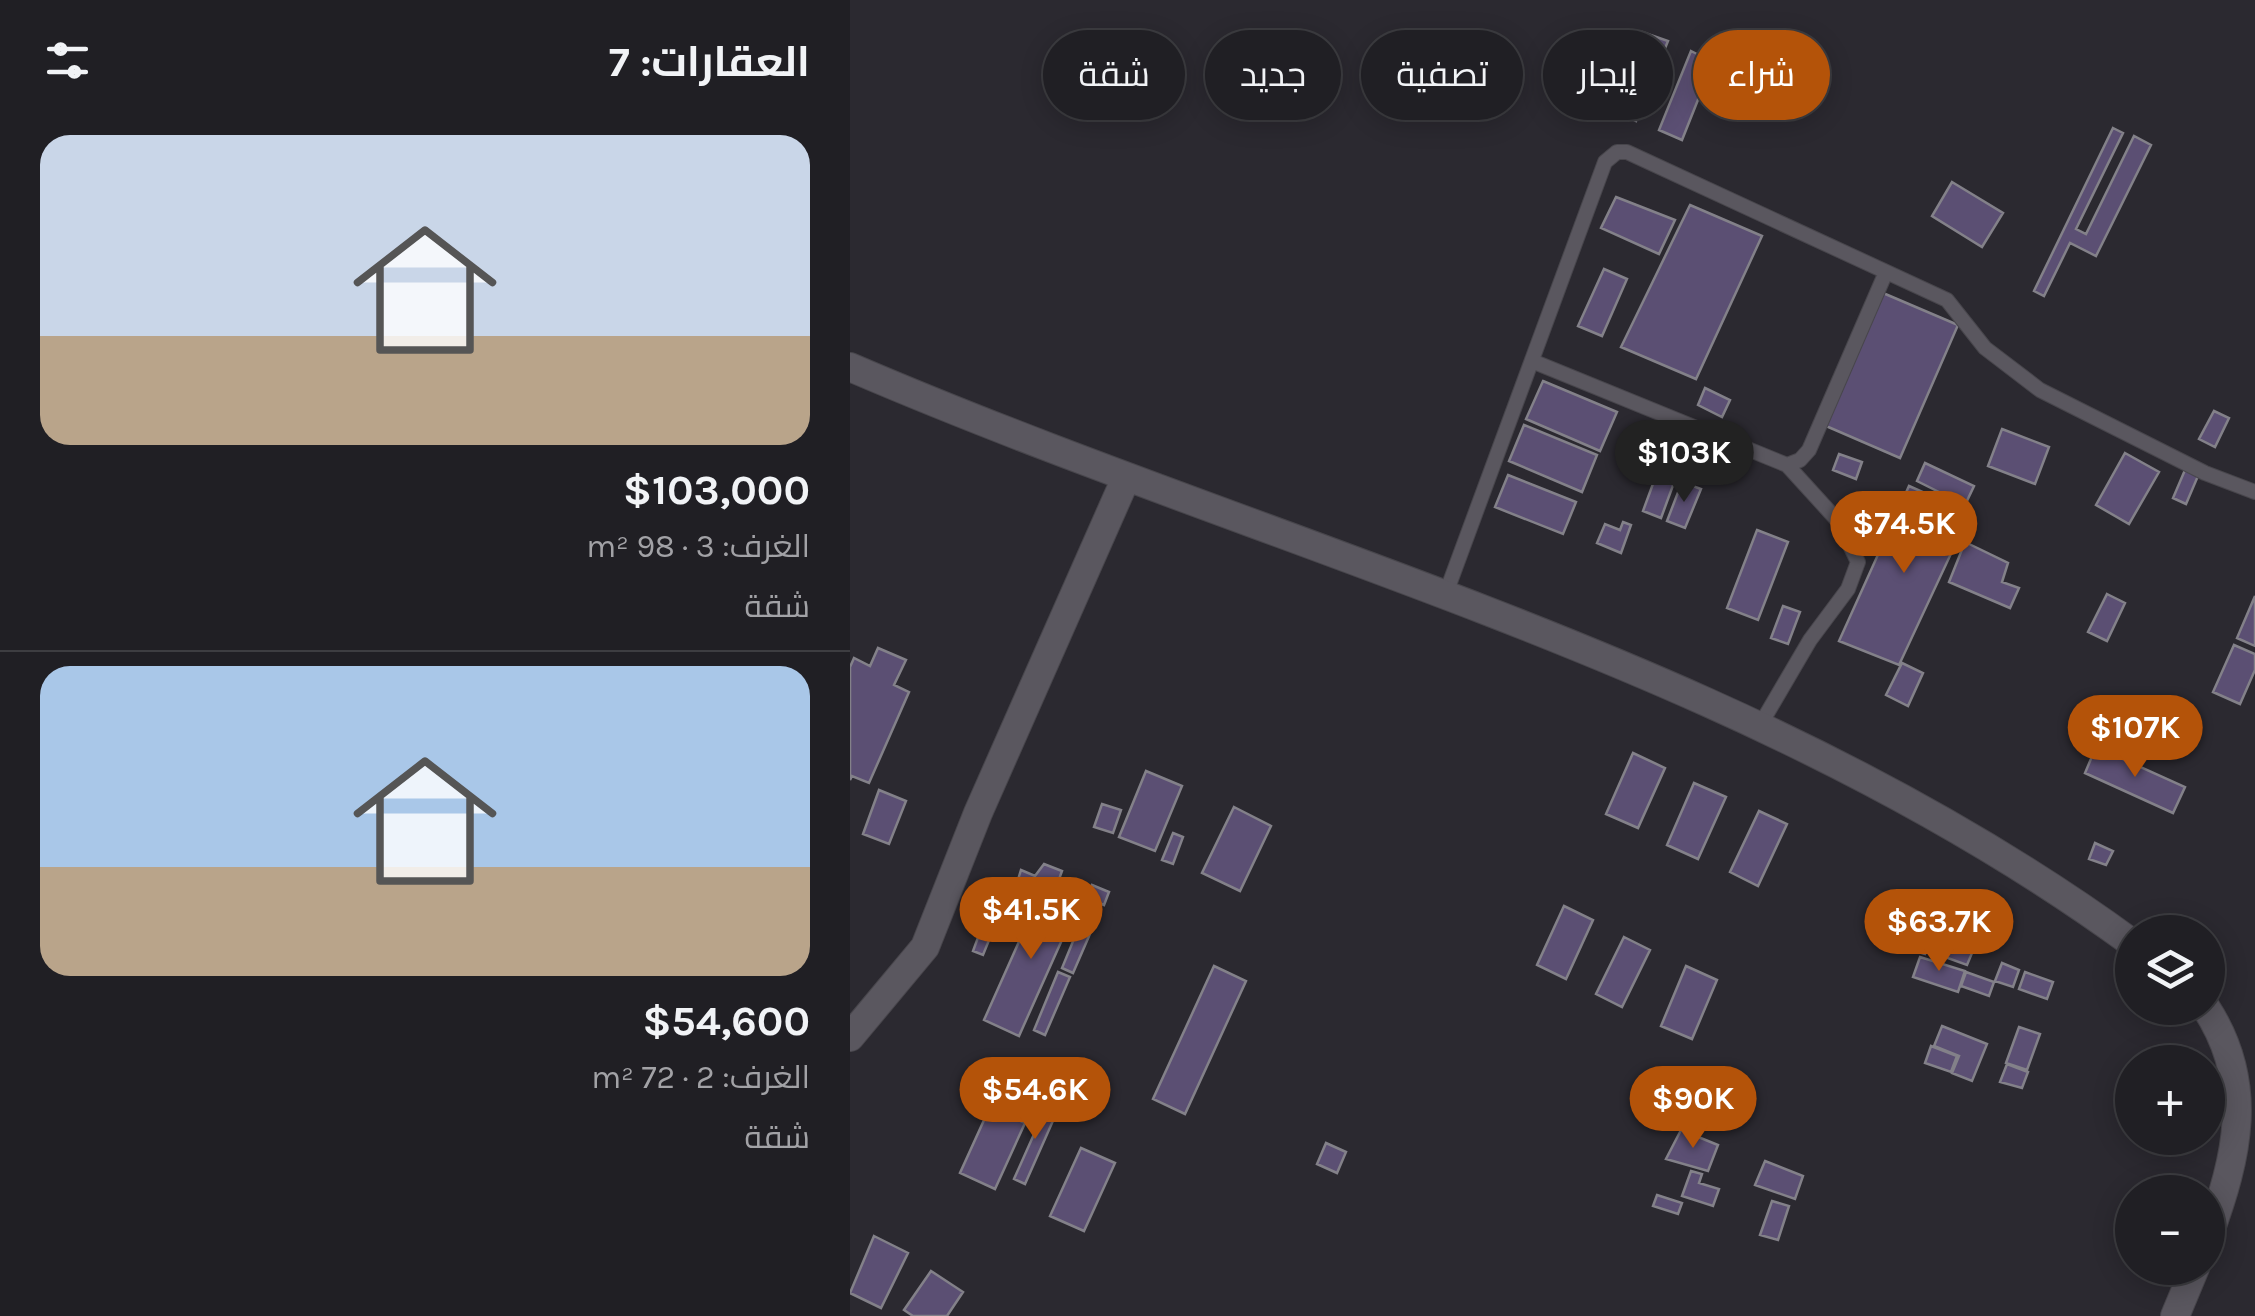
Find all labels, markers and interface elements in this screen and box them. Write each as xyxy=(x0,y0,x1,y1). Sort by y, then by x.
chip: شقة xyxy=(1043,30,1185,120)
chip: جديد xyxy=(1205,30,1341,120)
chip: تصفية xyxy=(1361,30,1523,120)
chip: إيجار xyxy=(1543,30,1673,120)
chip: شراء xyxy=(1693,30,1830,120)
icon: filters xyxy=(40,33,95,88)
text: العقارات: 7 xyxy=(609,37,810,87)
icon: home xyxy=(335,200,515,380)
pin: $103K xyxy=(1614,420,1754,505)
text: $103K xyxy=(1637,434,1731,471)
text: $103,000 xyxy=(623,465,810,515)
pin: $74.5K xyxy=(1823,491,1985,576)
text: $74.5K xyxy=(1852,505,1956,542)
text: الغرف: 3 · 98 m² xyxy=(586,528,810,565)
text: شقة xyxy=(745,588,810,625)
pin: $107K xyxy=(2065,695,2205,780)
text: $107K xyxy=(2090,709,2180,746)
icon: home xyxy=(335,731,515,911)
pin: $41.5K xyxy=(950,877,1112,962)
pin: $63.7K xyxy=(1858,889,2020,974)
text: $41.5K xyxy=(982,891,1080,928)
text: $63.7K xyxy=(1886,903,1992,940)
map controls xyxy=(2115,915,2225,1285)
button: layers xyxy=(2115,915,2225,1025)
text: $54,600 xyxy=(642,996,810,1046)
button: + xyxy=(2115,1045,2225,1155)
pin: $54.6K xyxy=(954,1057,1116,1142)
text: الغرف: 2 · 72 m² xyxy=(591,1059,810,1096)
pin: $90K xyxy=(1634,1066,1752,1151)
text: $54.6K xyxy=(982,1071,1088,1108)
text: $90K xyxy=(1652,1080,1734,1117)
text: شقة xyxy=(745,1119,810,1156)
button: − xyxy=(2115,1175,2225,1285)

